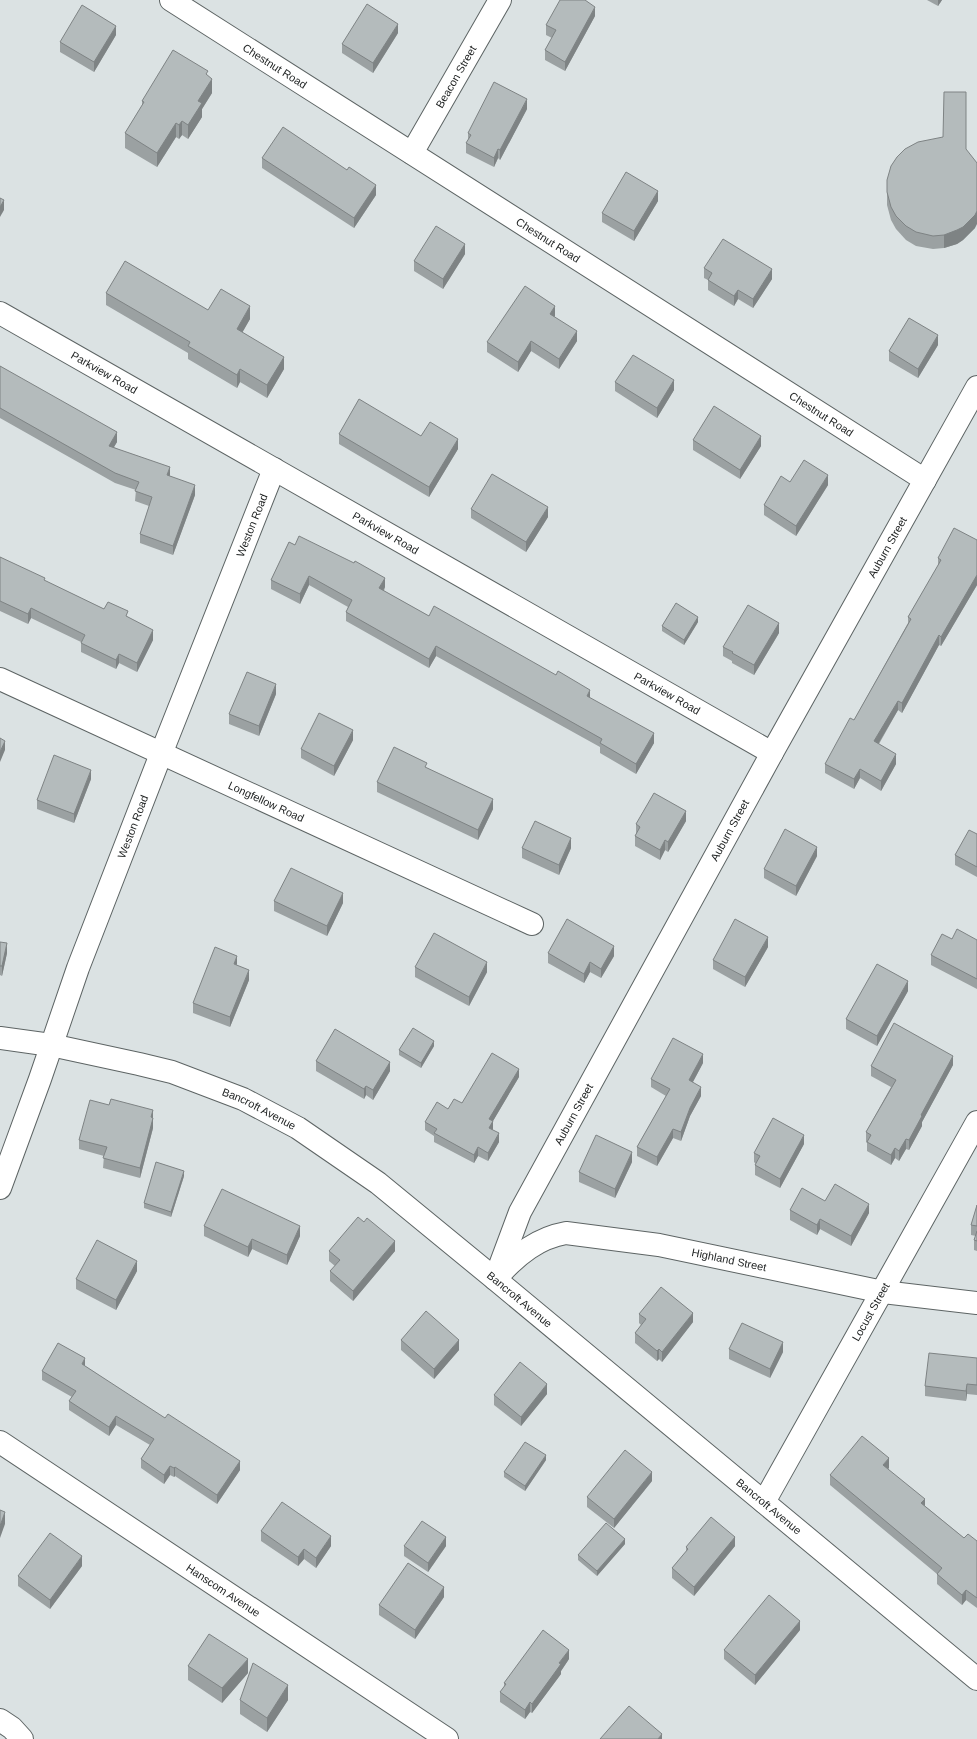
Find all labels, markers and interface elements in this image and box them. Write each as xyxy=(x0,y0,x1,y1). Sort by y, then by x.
street label: Chestnut Road xyxy=(241,41,309,91)
street label: Beacon Street xyxy=(433,43,478,110)
street label: Chestnut Road xyxy=(514,215,582,265)
street label: Parkview Road xyxy=(69,349,139,396)
street label: Chestnut Road xyxy=(787,389,856,439)
street label: Weston Road xyxy=(234,492,270,558)
street label: Parkview Road xyxy=(351,509,421,556)
street label: Auburn Street xyxy=(865,515,909,580)
street label: Parkview Road xyxy=(632,670,702,717)
street label: Longfellow Road xyxy=(226,779,306,824)
street label: Weston Road xyxy=(115,794,150,860)
street label: Auburn Street xyxy=(708,798,751,863)
street label: Auburn Street xyxy=(552,1082,595,1147)
street label: Bancroft Avenue xyxy=(221,1086,298,1132)
street label: Highland Street xyxy=(691,1246,767,1273)
street label: Bancroft Avenue xyxy=(485,1269,554,1330)
street label: Locust Street xyxy=(849,1281,892,1343)
street label: Bancroft Avenue xyxy=(734,1476,804,1537)
street label: Hanscom Avenue xyxy=(184,1561,262,1619)

